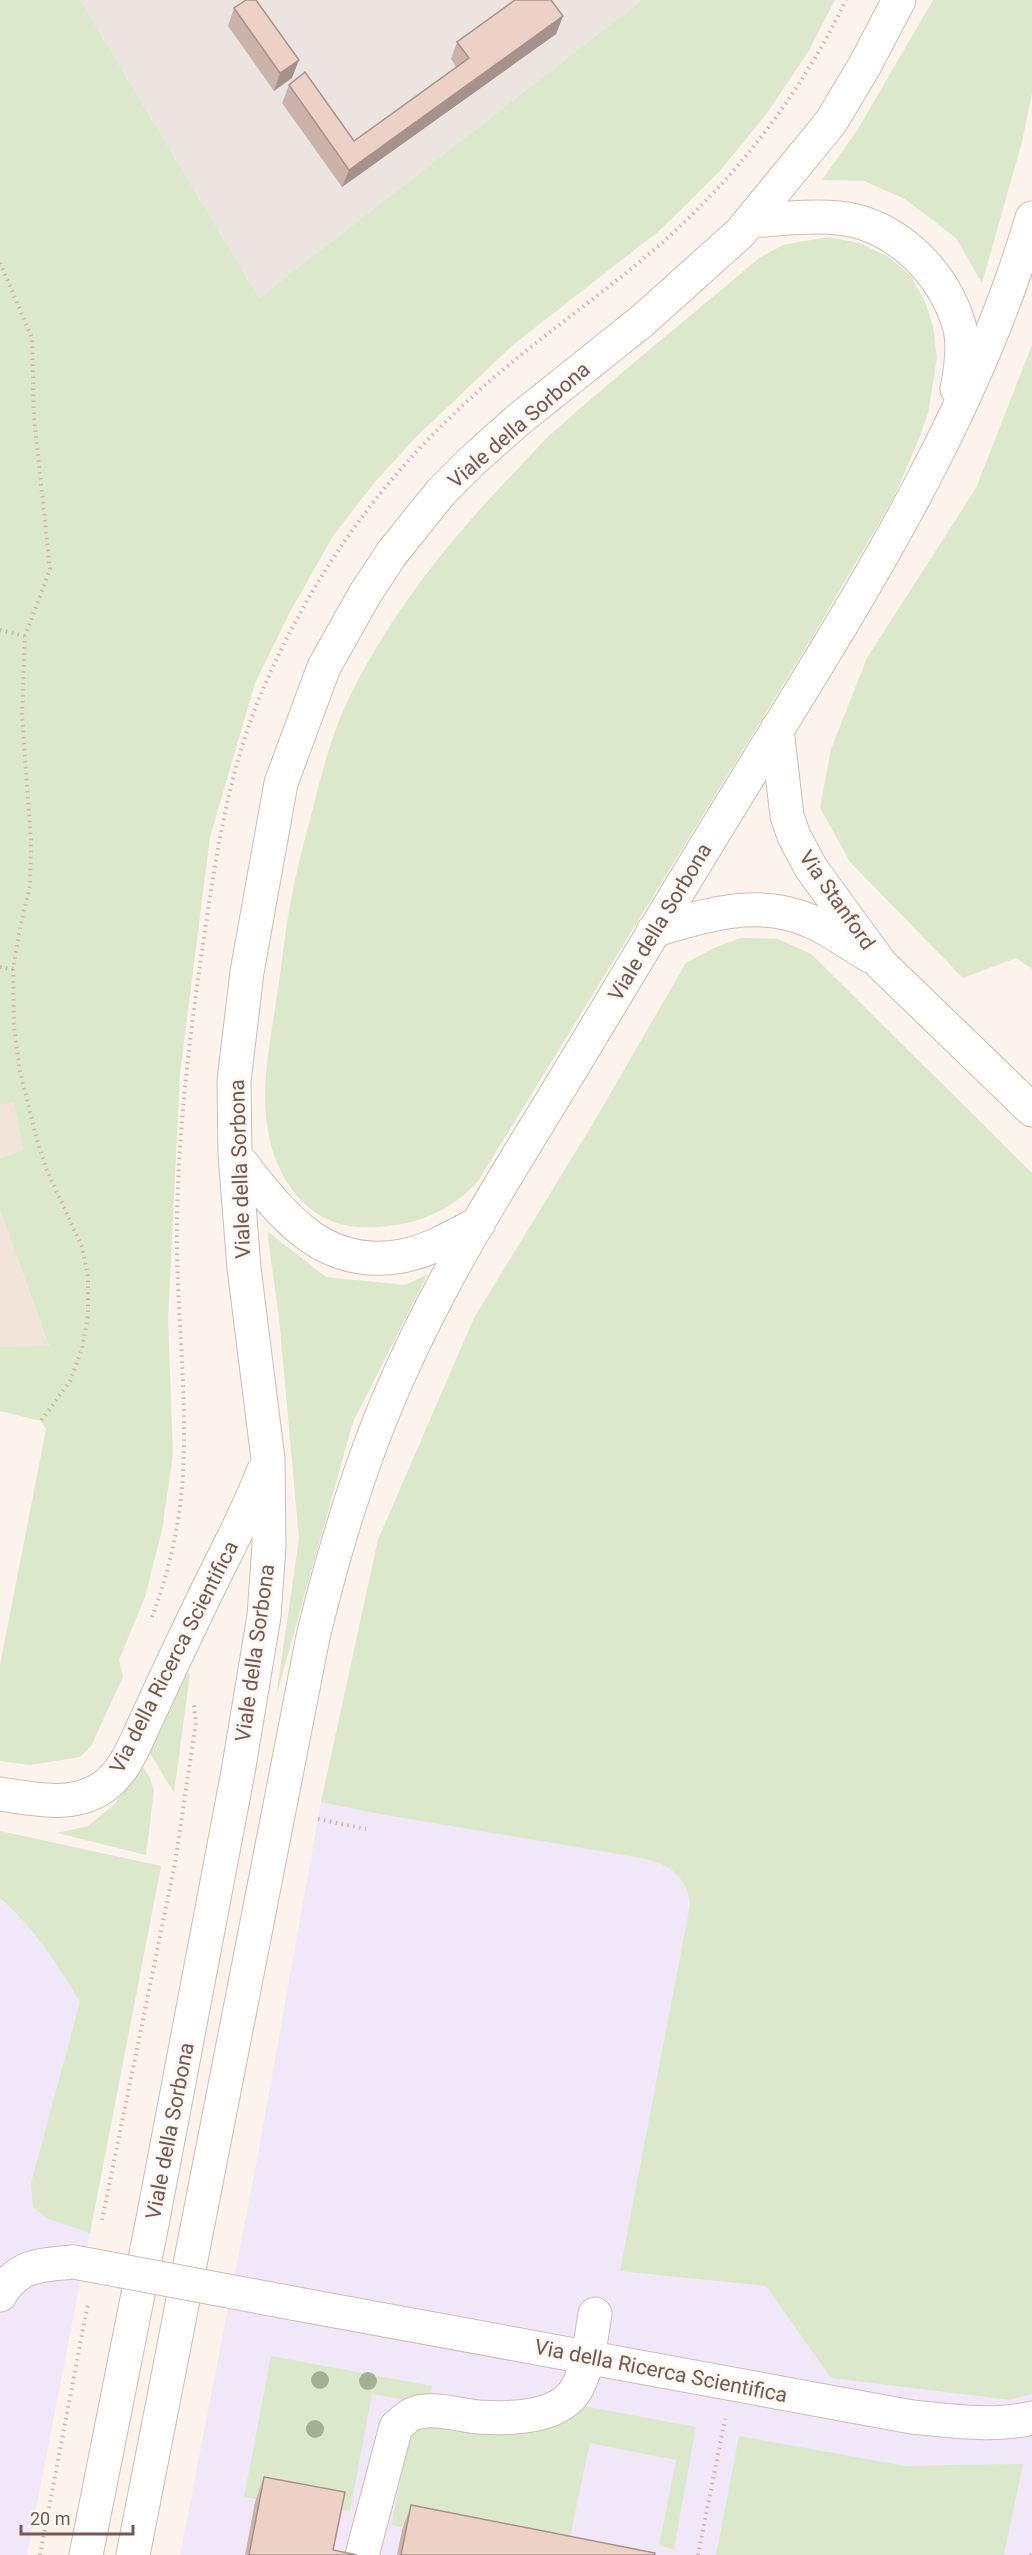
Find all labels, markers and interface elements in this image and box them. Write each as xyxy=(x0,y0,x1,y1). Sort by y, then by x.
street label: Viale della Sorbona xyxy=(443,357,595,493)
street label: Viale della Sorbona xyxy=(603,839,717,1005)
street label: Via Stanford xyxy=(794,846,880,954)
street label: Viale della Sorbona xyxy=(225,1079,255,1259)
street label: Via della Ricerca Scientifica xyxy=(105,1537,243,1777)
street label: Viale della Sorbona xyxy=(231,1562,279,1744)
street label: Viale della Sorbona xyxy=(141,2041,199,2221)
street label: Via della Ricerca Scientifica xyxy=(533,2335,789,2407)
scale bar xyxy=(21,2498,134,2536)
text: 20 m xyxy=(30,2508,70,2529)

